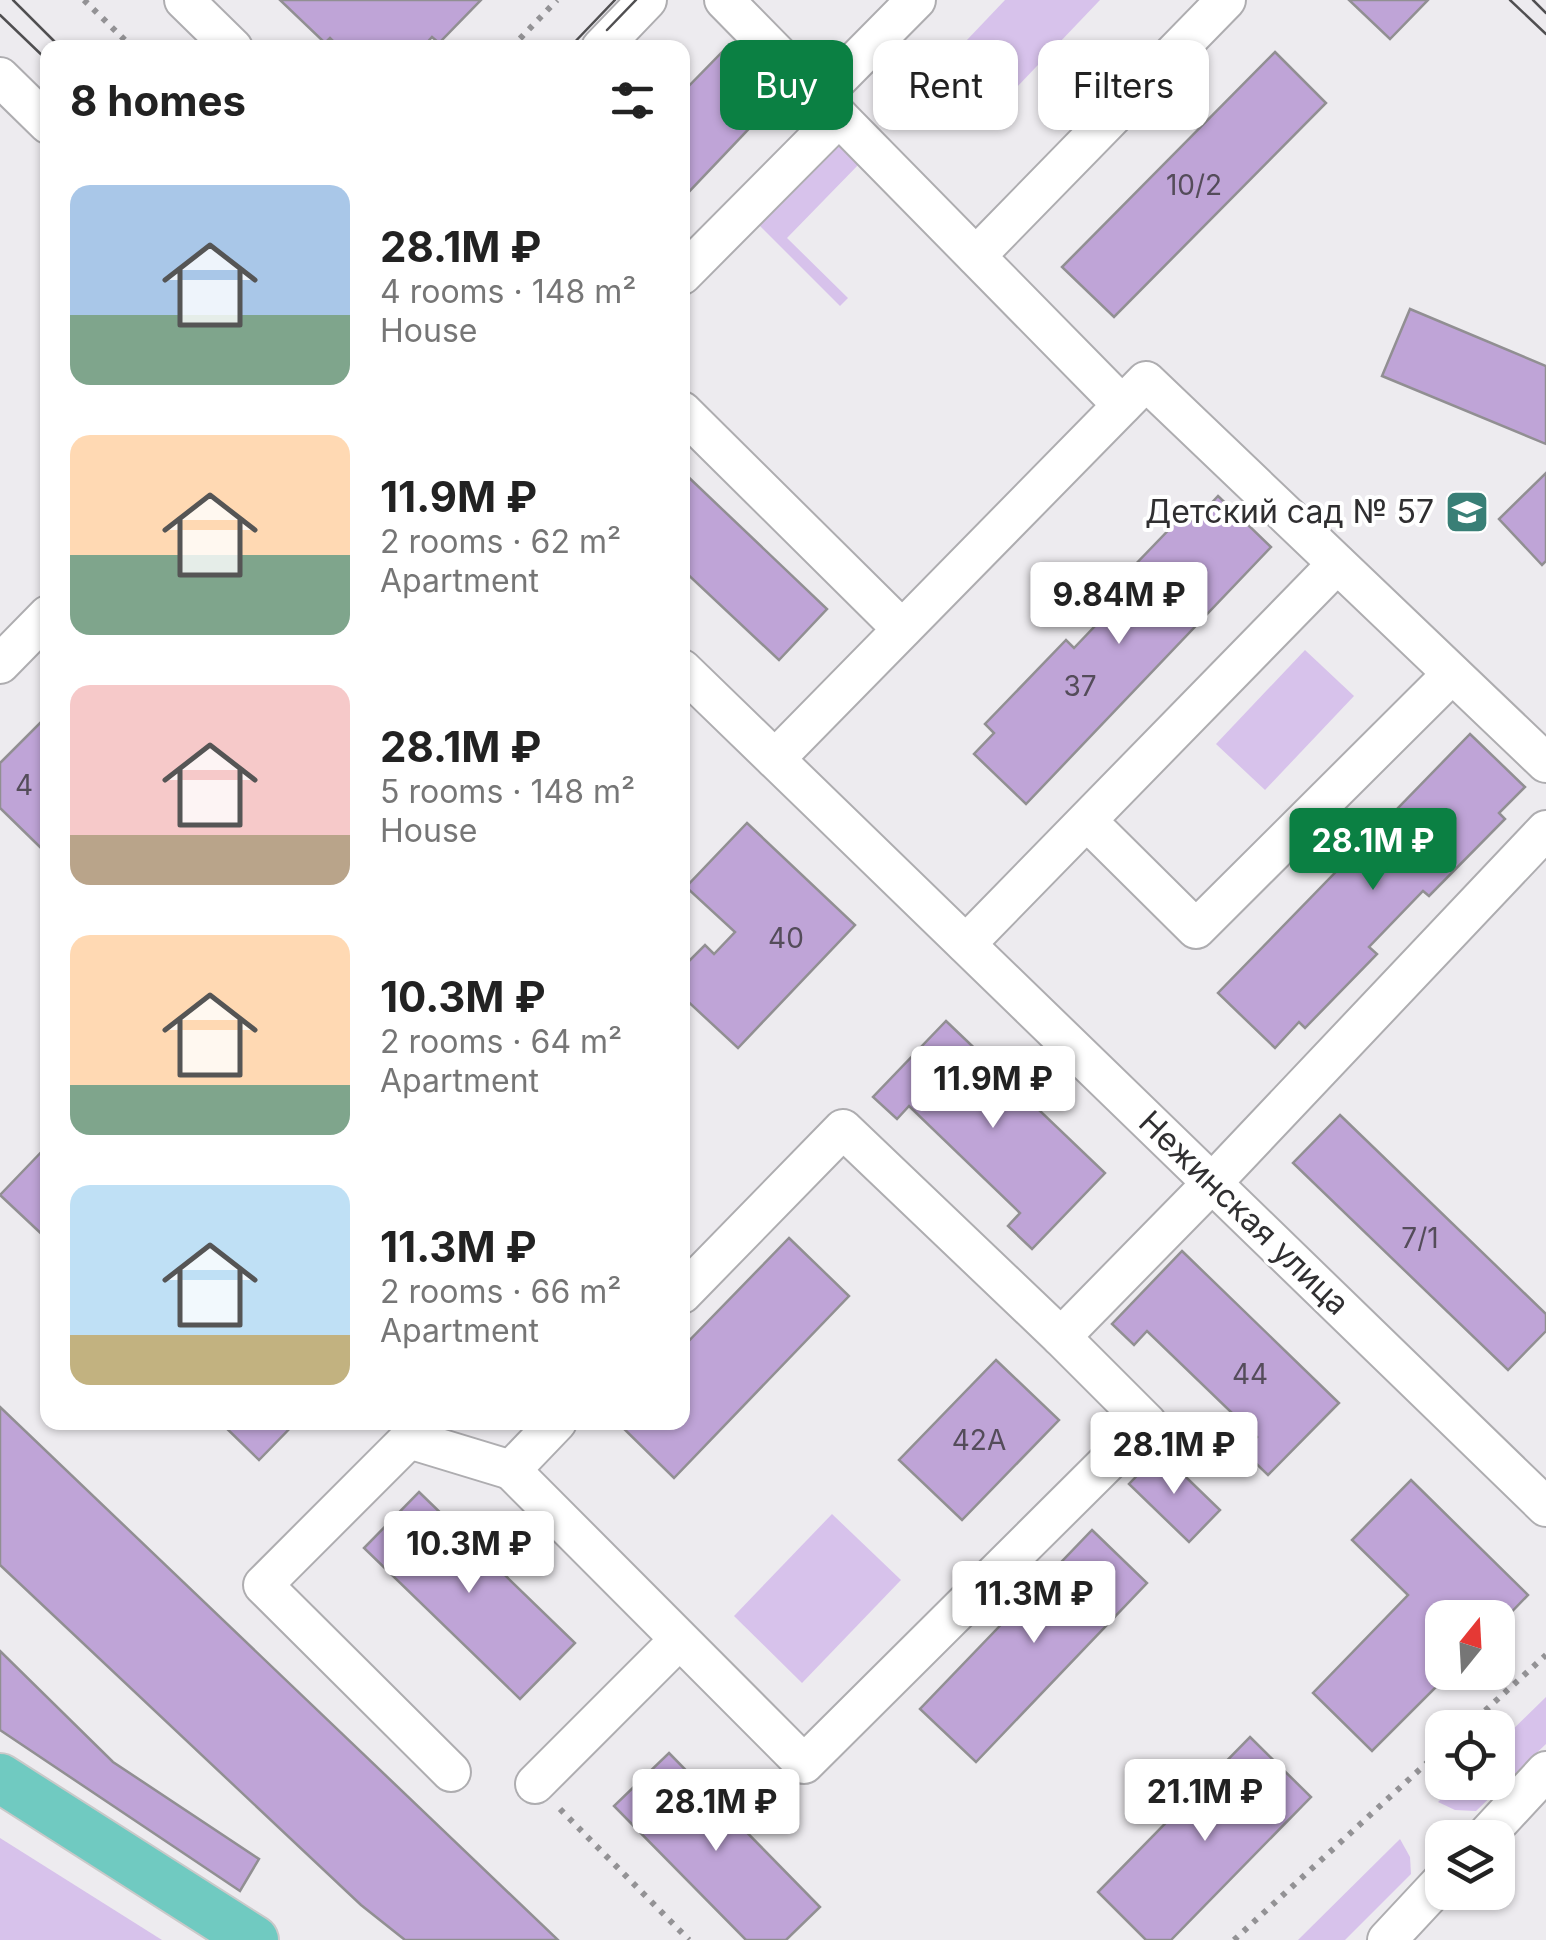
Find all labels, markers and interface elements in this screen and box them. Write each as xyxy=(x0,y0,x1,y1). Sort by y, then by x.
chip: Buy xyxy=(720,40,853,130)
chip: Rent xyxy=(873,40,1018,130)
chip: Filters xyxy=(1038,40,1209,130)
icon: filters xyxy=(605,73,660,128)
text: 8 homes xyxy=(70,75,246,126)
house number: 10/2 xyxy=(1166,168,1222,202)
text: 28.1M ₽ xyxy=(380,221,541,272)
icon: home xyxy=(150,225,270,345)
text: 4 rooms · 148 m² xyxy=(380,272,636,311)
text: House xyxy=(380,311,477,350)
text: 11.9M ₽ xyxy=(380,471,537,522)
icon: home xyxy=(150,475,270,595)
school or university icon: Детский сад № 57 xyxy=(1444,489,1490,535)
place label: Детский сад № 57 xyxy=(1145,492,1434,531)
text: 2 rooms · 62 m² xyxy=(380,522,621,561)
text: Apartment xyxy=(380,561,539,600)
pin: 9.84M ₽ xyxy=(1027,562,1211,647)
text: 9.84M ₽ xyxy=(1052,575,1186,614)
house number: 37 xyxy=(1063,669,1097,703)
text: 28.1M ₽ xyxy=(380,721,541,772)
icon: home xyxy=(150,725,270,845)
house number: 4 xyxy=(15,768,33,802)
text: 5 rooms · 148 m² xyxy=(380,772,635,811)
pin: 28.1M ₽ xyxy=(1281,808,1465,893)
text: House xyxy=(380,811,477,850)
text: 28.1M ₽ xyxy=(1311,821,1435,860)
house number: 40 xyxy=(768,921,804,955)
text: 10.3M ₽ xyxy=(380,971,546,1022)
icon: home xyxy=(150,975,270,1095)
text: 2 rooms · 64 m² xyxy=(380,1022,622,1061)
pin: 11.9M ₽ xyxy=(901,1046,1085,1131)
text: 11.9M ₽ xyxy=(933,1059,1053,1098)
text: Apartment xyxy=(380,1061,539,1100)
street label: Нежинская улица xyxy=(1131,1102,1357,1323)
text: 11.3M ₽ xyxy=(380,1221,537,1272)
house number: 7/1 xyxy=(1401,1221,1439,1255)
icon: home xyxy=(150,1225,270,1345)
text: 2 rooms · 66 m² xyxy=(380,1272,621,1311)
text: Apartment xyxy=(380,1311,539,1350)
house number: 44 xyxy=(1232,1357,1268,1391)
pin: 28.1M ₽ xyxy=(1082,1412,1266,1497)
house number: 42А xyxy=(952,1423,1006,1457)
text: 28.1M ₽ xyxy=(1112,1425,1236,1464)
pin: 10.3M ₽ xyxy=(377,1511,561,1596)
text: 10.3M ₽ xyxy=(406,1524,532,1563)
pin: 11.3M ₽ xyxy=(942,1561,1126,1646)
text: 11.3M ₽ xyxy=(974,1574,1094,1613)
north arrow xyxy=(1425,1600,1515,1690)
map controls xyxy=(1425,1600,1515,1910)
button: locate xyxy=(1425,1710,1515,1800)
pin: 21.1M ₽ xyxy=(1113,1759,1297,1844)
pin: 28.1M ₽ xyxy=(624,1769,808,1854)
text: 21.1M ₽ xyxy=(1147,1772,1263,1811)
text: 28.1M ₽ xyxy=(654,1782,778,1821)
button: layers xyxy=(1425,1820,1515,1910)

